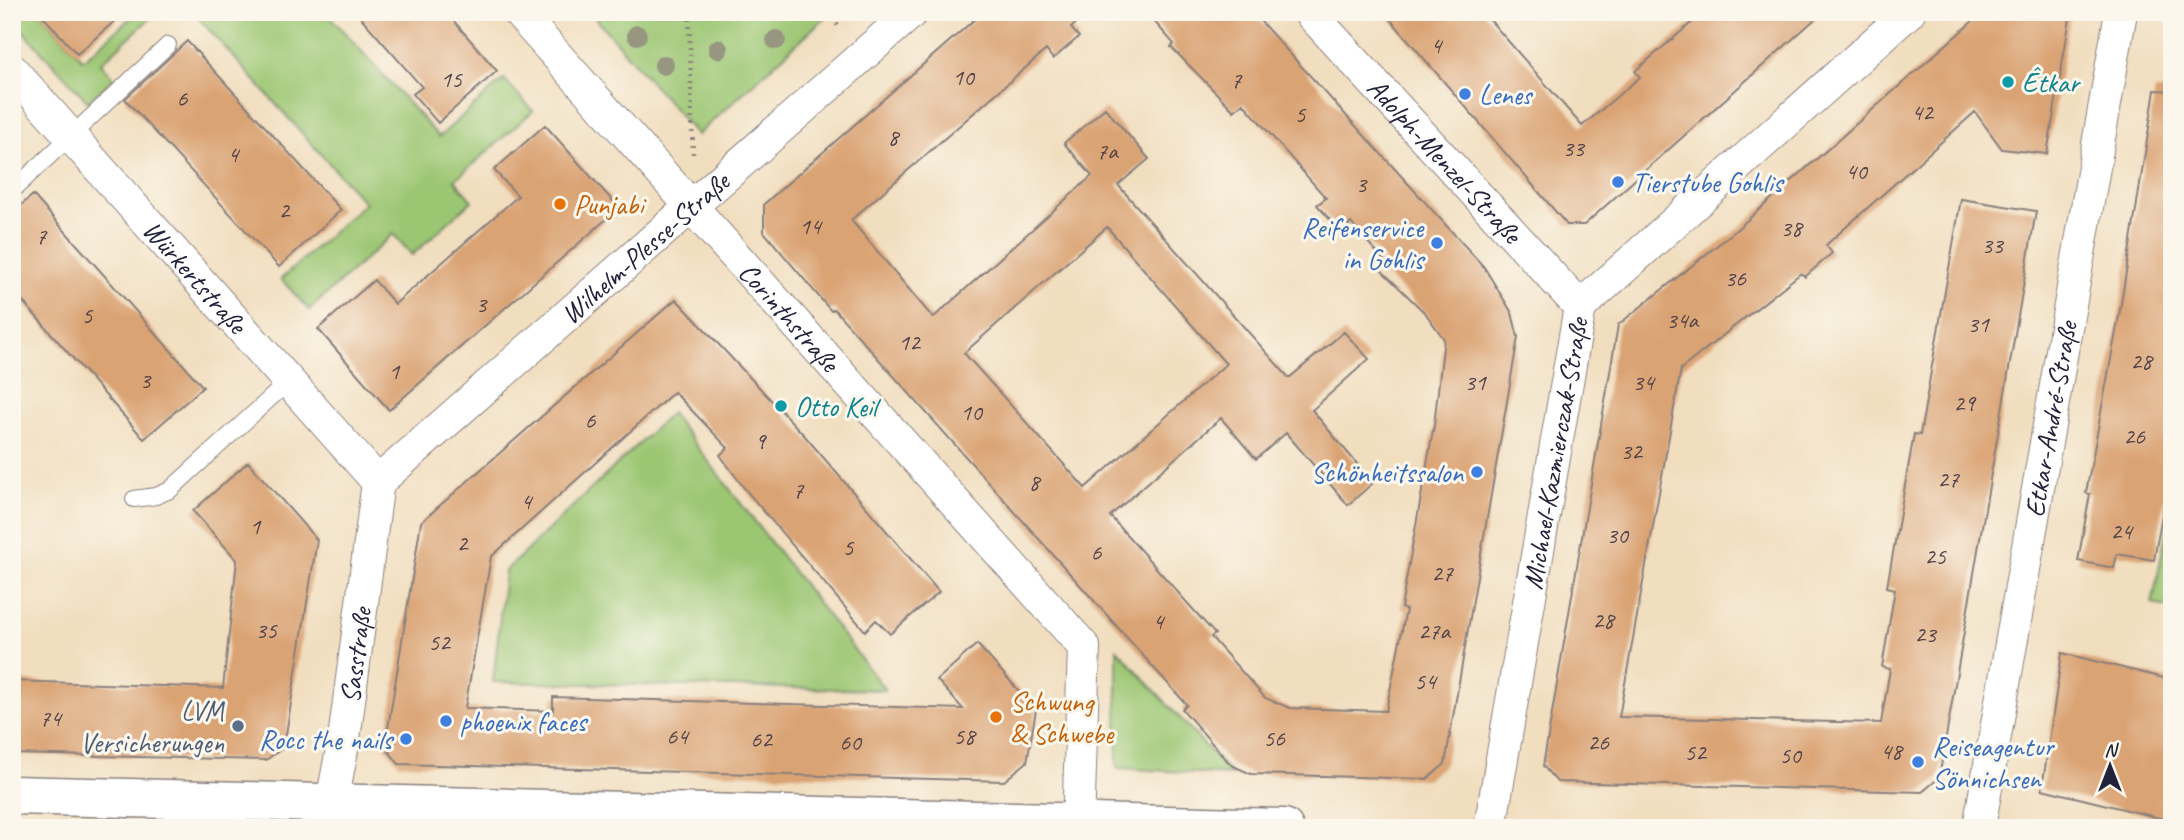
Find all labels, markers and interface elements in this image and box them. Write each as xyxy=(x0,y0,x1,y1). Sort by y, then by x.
house number: 4 xyxy=(1431,30,1444,60)
house number: 10 xyxy=(952,62,976,92)
house number: 15 xyxy=(440,64,463,94)
house number: 7 xyxy=(1231,65,1243,95)
place label: Êtkar xyxy=(2022,65,2081,100)
street label: Adolph-Menzel-Straße xyxy=(1360,70,1531,251)
marker: Êtkar xyxy=(2000,74,2016,90)
place label: Lenes xyxy=(1479,77,1534,112)
house number: 6 xyxy=(177,83,189,113)
marker: Lenes xyxy=(1457,86,1473,102)
house number: 42 xyxy=(1911,97,1935,127)
house number: 5 xyxy=(1295,99,1307,129)
house number: 8 xyxy=(888,122,901,152)
house number: 33 xyxy=(1562,133,1586,163)
house number: 7a xyxy=(1096,136,1119,166)
house number: 4 xyxy=(228,139,241,169)
house number: 40 xyxy=(1845,156,1869,186)
street label: Wilhelm-Plesse-Straße xyxy=(553,163,737,331)
place label: Tierstube Gohlis xyxy=(1632,165,1785,200)
house number: 3 xyxy=(1356,169,1369,199)
marker: Tierstube Gohlis xyxy=(1610,174,1626,190)
place label: Punjabi xyxy=(574,187,647,222)
house number: 2 xyxy=(279,195,292,225)
marker: Punjabi xyxy=(552,196,568,212)
place label: Reifenservice in Gohlis xyxy=(1301,210,1425,277)
house number: 14 xyxy=(799,211,823,241)
street label: Würkertstraße xyxy=(136,212,256,342)
house number: 38 xyxy=(1780,213,1804,243)
house number: 7 xyxy=(36,221,48,251)
house number: 33 xyxy=(1981,230,2005,260)
marker: Reifenservice in Gohlis xyxy=(1429,235,1445,251)
street label: Corinthstraße xyxy=(732,255,849,380)
house number: 36 xyxy=(1724,263,1747,293)
house number: 3 xyxy=(476,289,489,319)
house number: 5 xyxy=(82,300,94,330)
house number: 34a xyxy=(1666,305,1700,335)
house number: 31 xyxy=(1967,309,1990,339)
street label: Michael-Kazmierczak-Straße xyxy=(1514,313,1596,592)
street label: Etkar-André-Straße xyxy=(2016,317,2085,519)
house number: 12 xyxy=(898,327,922,357)
house number: 28 xyxy=(2130,346,2154,376)
house number: 1 xyxy=(389,356,401,386)
house number: 3 xyxy=(140,365,153,395)
house number: 31 xyxy=(1464,367,1487,397)
house number: 34 xyxy=(1632,367,1656,397)
house number: 29 xyxy=(1953,388,1977,418)
place label: Otto Keil xyxy=(795,389,882,424)
house number: 10 xyxy=(960,397,984,427)
marker: Otto Keil xyxy=(773,398,789,414)
house number: 6 xyxy=(585,405,597,435)
house number: 26 xyxy=(2123,421,2146,451)
house number: 9 xyxy=(755,426,768,456)
house number: 32 xyxy=(1620,436,1644,466)
place label: Schönheitssalon xyxy=(1311,455,1464,490)
marker: Schönheitssalon xyxy=(1469,464,1485,480)
house number: 27 xyxy=(1937,464,1960,494)
house number: 8 xyxy=(1029,467,1042,497)
house number: 7 xyxy=(793,475,805,505)
house number: 4 xyxy=(521,486,534,516)
house number: 1 xyxy=(250,511,262,541)
house number: 24 xyxy=(2110,516,2134,546)
house number: 30 xyxy=(1606,520,1630,550)
house number: 2 xyxy=(457,528,470,558)
house number: 5 xyxy=(843,532,855,562)
house number: 6 xyxy=(1091,537,1103,567)
house number: 25 xyxy=(1924,541,1947,571)
house number: 27 xyxy=(1431,558,1454,588)
street label: Sasstraße xyxy=(331,604,379,705)
house number: 28 xyxy=(1592,605,1616,635)
house number: 4 xyxy=(1153,606,1166,636)
house number: 35 xyxy=(255,615,278,645)
house number: 27a xyxy=(1418,616,1452,646)
house number: 23 xyxy=(1914,619,1938,649)
house number: 52 xyxy=(428,627,452,657)
house number: 54 xyxy=(1414,666,1438,696)
place label: Schwung & Schwebe xyxy=(1010,684,1115,751)
place label: LVM Versicherungen xyxy=(80,693,226,760)
house number: 74 xyxy=(39,703,63,733)
place label: phoenix faces xyxy=(460,704,588,739)
marker: Schwung & Schwebe xyxy=(988,709,1004,725)
marker: phoenix faces xyxy=(438,713,454,729)
marker: LVM Versicherungen xyxy=(230,718,246,734)
house number: 64 xyxy=(666,721,690,751)
house number: 58 xyxy=(953,721,977,751)
place label: Rocc the nails xyxy=(259,722,394,757)
house number: 56 xyxy=(1263,723,1286,753)
house number: 62 xyxy=(750,724,774,754)
house number: 60 xyxy=(839,727,863,757)
house number: 26 xyxy=(1587,727,1610,757)
place label: Reiseagentur Sönnichsen xyxy=(1932,729,2055,796)
marker: Rocc the nails xyxy=(398,731,414,747)
north arrow xyxy=(2076,732,2146,802)
house number: 48 xyxy=(1880,736,1904,766)
house number: 52 xyxy=(1684,737,1708,767)
text: N xyxy=(2104,738,2119,762)
house number: 50 xyxy=(1779,740,1803,770)
marker: Reiseagentur Sönnichsen xyxy=(1910,754,1926,770)

